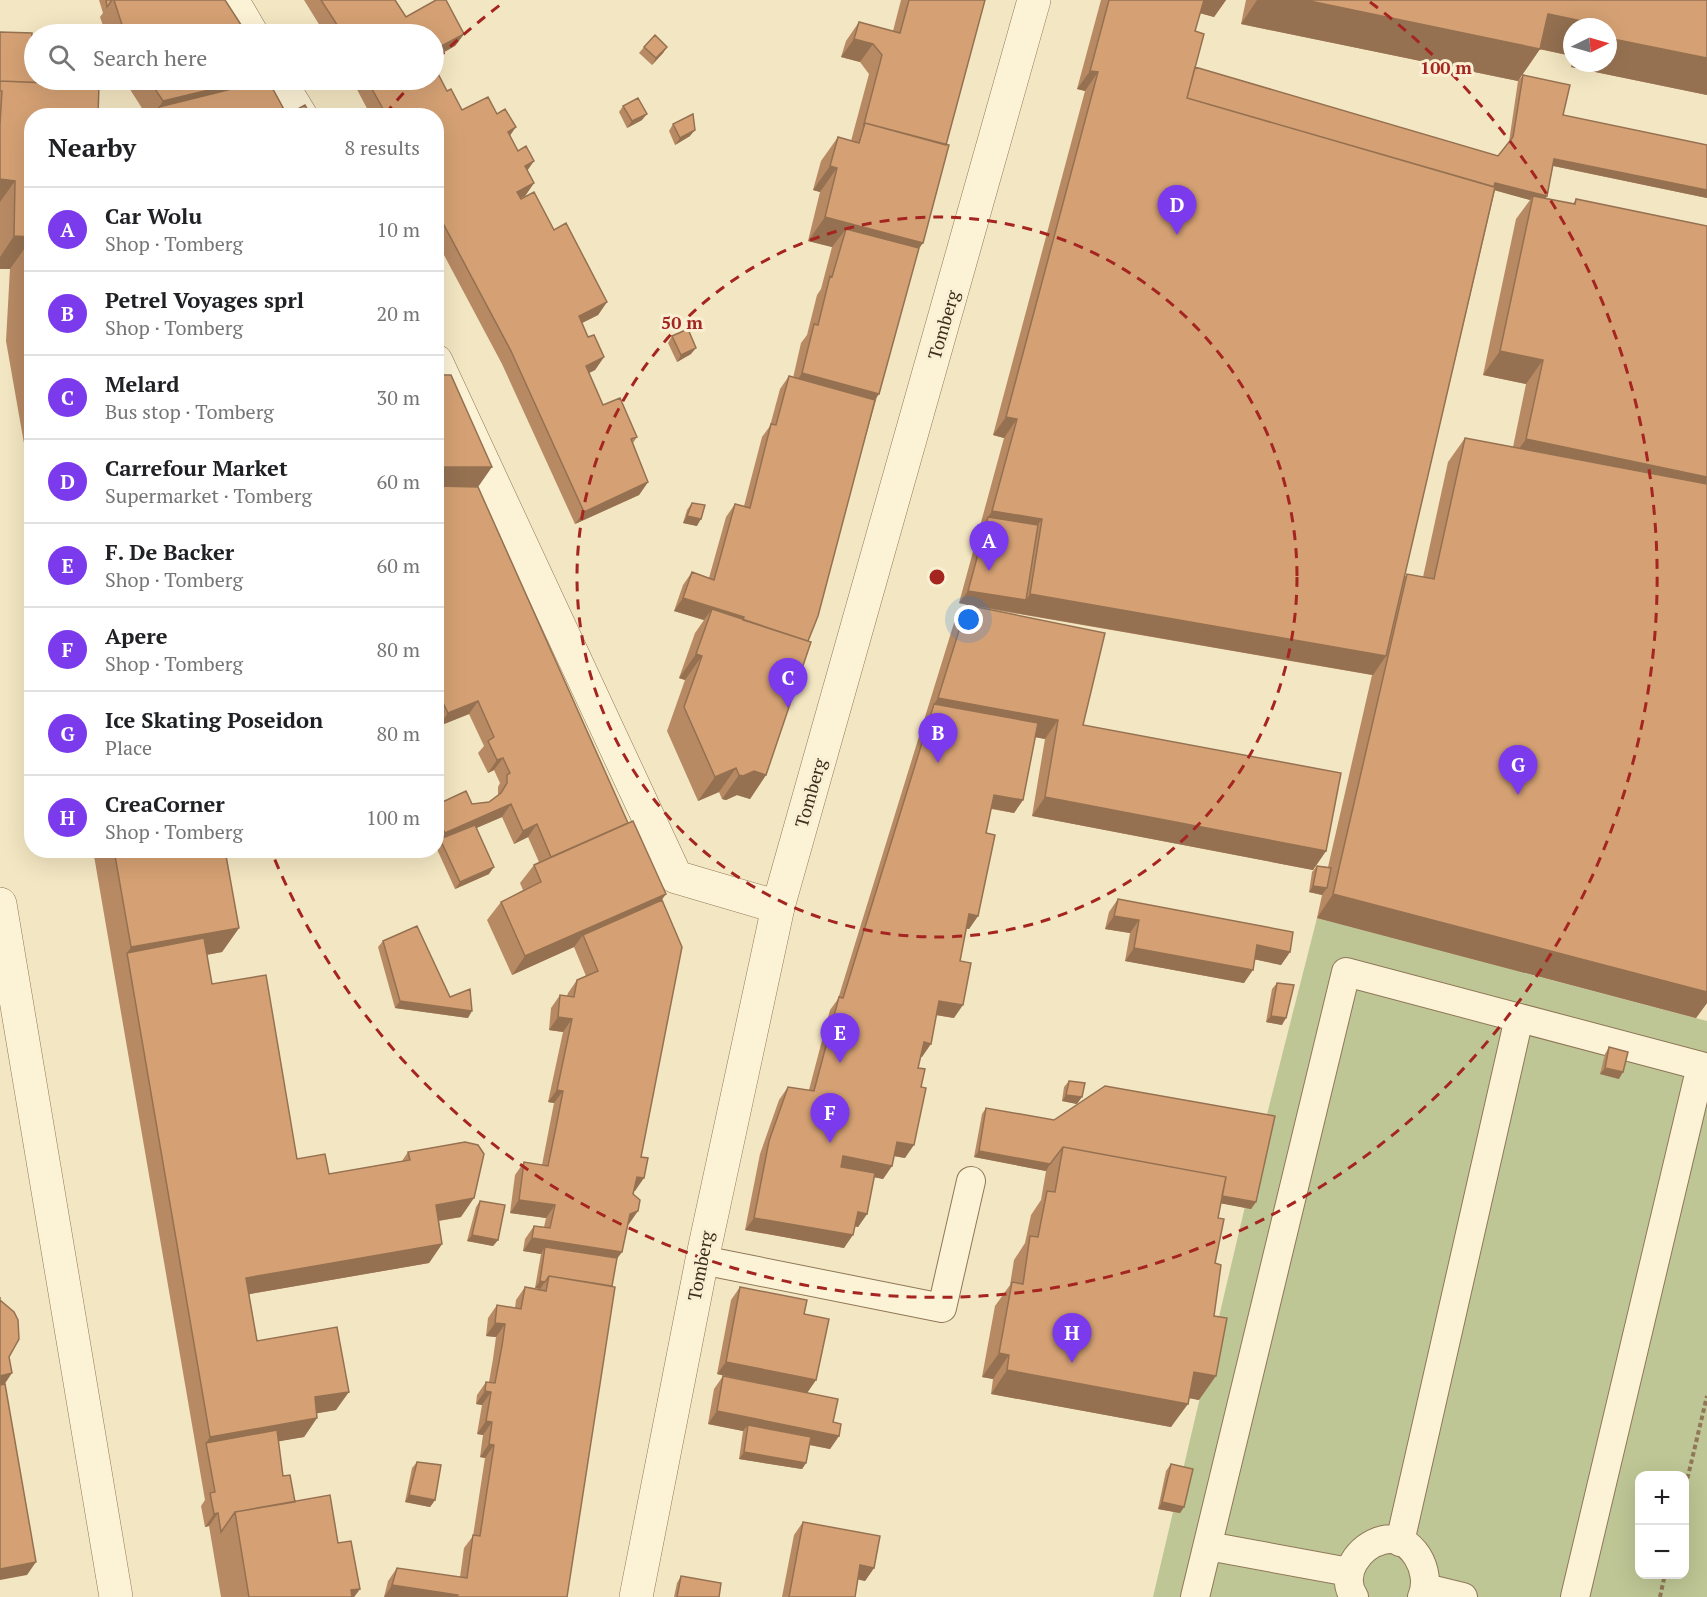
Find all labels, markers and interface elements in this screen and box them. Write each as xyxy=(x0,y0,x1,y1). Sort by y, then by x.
north arrow xyxy=(1563,18,1617,72)
search box xyxy=(24,24,444,90)
icon: search xyxy=(45,41,78,74)
text: Search here xyxy=(93,43,207,72)
text: 100 m xyxy=(1420,55,1472,79)
text: Nearby xyxy=(48,130,136,164)
text: 8 results xyxy=(345,134,420,161)
pin: D xyxy=(1158,186,1196,235)
text: Car Wolu xyxy=(105,201,202,230)
text: A xyxy=(60,216,75,243)
text: 10 m xyxy=(377,216,420,243)
text: Shop · Tomberg xyxy=(105,230,243,257)
text: Petrel Voyages sprl xyxy=(105,285,304,314)
street label: Tomberg xyxy=(922,287,964,362)
text: B xyxy=(61,300,74,327)
text: 20 m xyxy=(377,300,420,327)
text: 50 m xyxy=(661,310,703,334)
text: Shop · Tomberg xyxy=(105,314,243,341)
text: Melard xyxy=(105,369,180,398)
text: C xyxy=(61,384,74,411)
text: 30 m xyxy=(377,384,420,411)
text: Bus stop · Tomberg xyxy=(105,398,274,425)
text: Carrefour Market xyxy=(105,453,288,482)
text: D xyxy=(60,468,75,495)
text: 60 m xyxy=(377,468,420,495)
text: Supermarket · Tomberg xyxy=(105,482,312,509)
pin: A xyxy=(970,522,1008,571)
text: F. De Backer xyxy=(105,537,234,566)
text: E xyxy=(61,552,74,579)
text: 60 m xyxy=(377,552,420,579)
text: Shop · Tomberg xyxy=(105,566,243,593)
centre of rings xyxy=(927,567,947,587)
your location xyxy=(954,605,983,634)
text: Apere xyxy=(105,621,168,650)
text: F xyxy=(62,636,73,663)
text: 80 m xyxy=(377,636,420,663)
text: Shop · Tomberg xyxy=(105,650,243,677)
pin: C xyxy=(768,658,808,708)
text: Ice Skating Poseidon xyxy=(105,705,323,734)
pin: B xyxy=(918,714,958,763)
text: G xyxy=(60,720,75,747)
text: 80 m xyxy=(377,720,420,747)
text: Place xyxy=(105,734,152,761)
pin: G xyxy=(1498,746,1538,795)
street label: Tomberg xyxy=(789,755,831,830)
text: CreaCorner xyxy=(105,789,225,818)
text: H xyxy=(60,804,75,831)
text: 100 m xyxy=(366,804,420,831)
text: Shop · Tomberg xyxy=(105,818,243,845)
pin: E xyxy=(820,1014,860,1063)
pin: F xyxy=(810,1094,850,1143)
street label: Tomberg xyxy=(681,1228,719,1303)
pin: H xyxy=(1052,1314,1092,1363)
map controls xyxy=(1635,1471,1689,1579)
button: + xyxy=(1635,1471,1689,1525)
button: − xyxy=(1635,1525,1689,1579)

